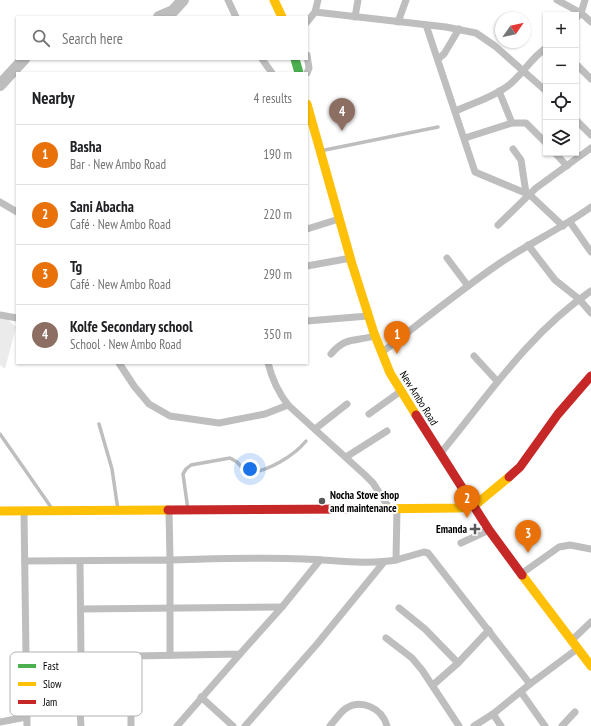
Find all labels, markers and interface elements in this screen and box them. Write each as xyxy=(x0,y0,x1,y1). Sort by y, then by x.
north arrow xyxy=(495,12,531,48)
map controls xyxy=(543,12,579,156)
button: + xyxy=(543,12,579,48)
search box xyxy=(16,16,308,60)
icon: search xyxy=(30,27,52,49)
text: Search here xyxy=(62,29,123,48)
button: − xyxy=(543,48,579,84)
button: locate xyxy=(543,84,579,120)
text: Nearby xyxy=(32,87,75,109)
text: 4 results xyxy=(253,90,292,107)
pin: 4 xyxy=(329,98,355,131)
button: layers xyxy=(543,120,579,156)
text: Basha xyxy=(70,137,102,156)
text: 1 xyxy=(42,146,48,163)
text: 190 m xyxy=(263,146,292,163)
text: Bar · New Ambo Road xyxy=(70,156,166,173)
text: Sani Abacha xyxy=(70,197,134,216)
text: 2 xyxy=(42,206,48,223)
text: 220 m xyxy=(263,206,292,223)
text: Café · New Ambo Road xyxy=(70,216,171,233)
text: Tg xyxy=(70,257,82,276)
text: 3 xyxy=(42,266,48,283)
text: 290 m xyxy=(263,266,292,283)
text: Café · New Ambo Road xyxy=(70,276,171,293)
text: Kolfe Secondary school xyxy=(70,317,193,336)
pin: 1 xyxy=(384,321,410,354)
text: 4 xyxy=(42,326,48,343)
text: 350 m xyxy=(263,326,292,343)
text: School · New Ambo Road xyxy=(70,336,181,353)
street label: New Ambo Road xyxy=(397,368,441,428)
your location xyxy=(240,459,260,479)
pin: 2 xyxy=(454,485,480,518)
place label: Nocha Stove shop and maintenance xyxy=(330,488,399,515)
marker: Nocha Stove shop and maintenance xyxy=(317,496,327,506)
pin: 3 xyxy=(515,520,541,553)
place label: Emanda xyxy=(436,522,467,536)
marker: Emanda xyxy=(470,524,480,534)
legend xyxy=(10,652,142,716)
text: Fast xyxy=(43,659,59,673)
text: Slow xyxy=(43,677,62,691)
text: Jam xyxy=(42,695,57,709)

